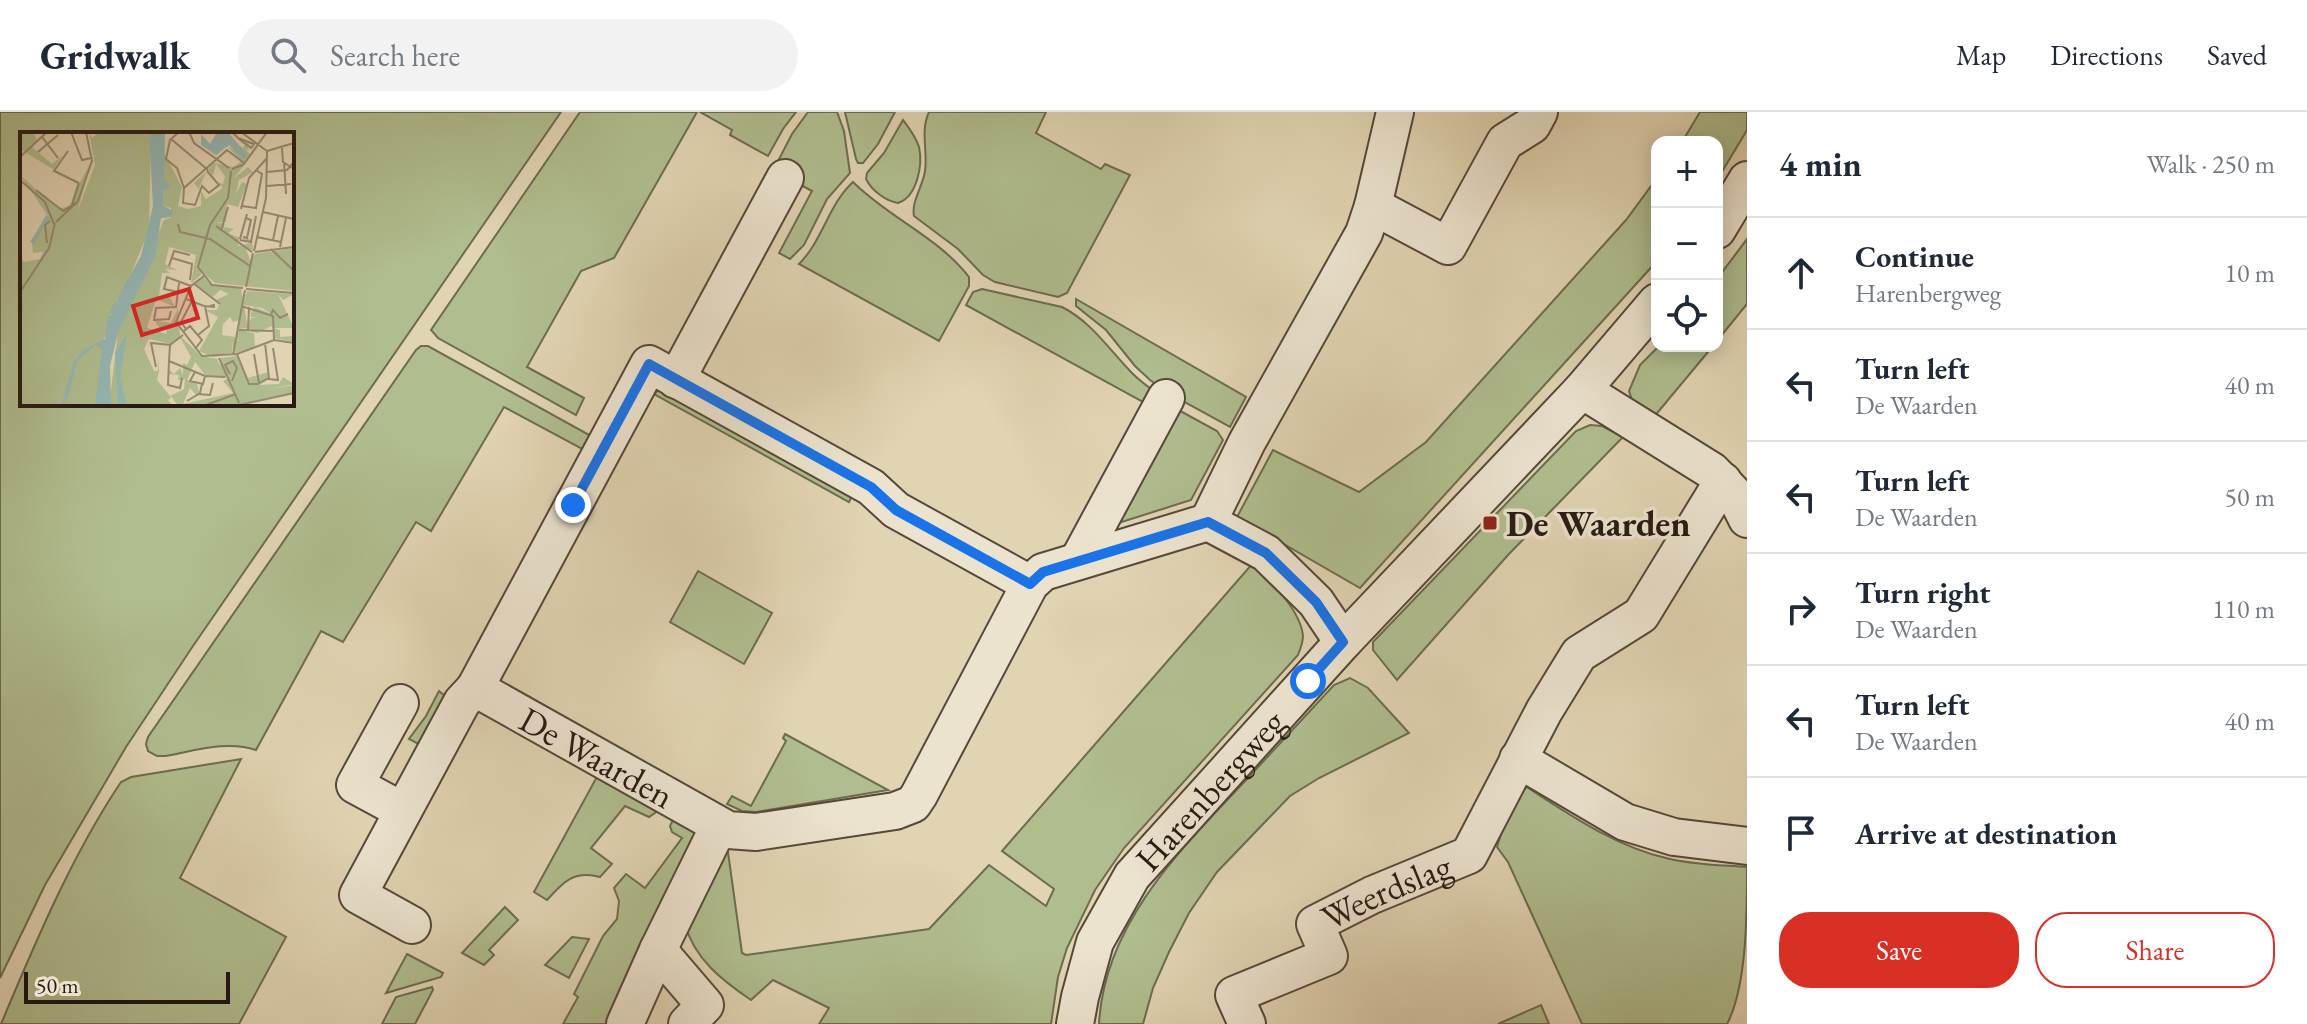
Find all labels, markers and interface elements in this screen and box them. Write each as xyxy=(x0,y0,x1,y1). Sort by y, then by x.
search box xyxy=(238,19,798,91)
text: Gridwalk xyxy=(40,31,190,80)
icon: search xyxy=(266,33,310,77)
text: Search here xyxy=(330,36,460,75)
text: Map xyxy=(1956,37,2006,73)
text: Directions xyxy=(2050,37,2163,73)
text: Saved xyxy=(2207,37,2267,73)
inset map xyxy=(20,132,294,406)
map controls xyxy=(1651,136,1723,352)
button: + xyxy=(1651,136,1723,208)
text: 4 min xyxy=(1779,142,1862,186)
text: Walk · 250 m xyxy=(2147,147,2275,181)
button: − xyxy=(1651,208,1723,280)
text: Continue xyxy=(1855,237,1974,276)
icon: ahead xyxy=(1779,251,1823,295)
text: 10 m xyxy=(2225,256,2275,290)
text: Harenbergweg xyxy=(1855,276,2001,310)
button: locate xyxy=(1651,280,1723,352)
text: Turn left xyxy=(1855,349,1969,388)
icon: left xyxy=(1779,363,1823,407)
text: 40 m xyxy=(2225,368,2275,402)
text: De Waarden xyxy=(1855,388,1978,422)
text: Turn left xyxy=(1855,461,1969,500)
icon: left xyxy=(1779,475,1823,519)
text: 50 m xyxy=(2225,480,2275,514)
route end xyxy=(555,487,591,523)
place label: De Waarden xyxy=(1506,500,1691,547)
text: De Waarden xyxy=(1855,500,1978,534)
marker: De Waarden xyxy=(1481,514,1499,532)
text: Turn right xyxy=(1855,573,1991,612)
icon: right xyxy=(1779,587,1823,631)
text: 110 m xyxy=(2212,592,2275,626)
text: De Waarden xyxy=(1855,612,1978,646)
route start xyxy=(1290,663,1326,699)
text: Turn left xyxy=(1855,685,1969,724)
street label: De Waarden xyxy=(511,696,682,819)
street label: Harenbergweg xyxy=(1125,699,1295,881)
icon: left xyxy=(1779,699,1823,743)
text: 40 m xyxy=(2225,704,2275,738)
text: De Waarden xyxy=(1855,724,1978,758)
icon: arrive xyxy=(1779,811,1823,855)
text: Arrive at destination xyxy=(1855,814,2117,853)
street label: Weerdslag xyxy=(1313,842,1459,941)
button: Save xyxy=(1779,912,2019,988)
button: Share xyxy=(2035,912,2275,988)
scale bar xyxy=(24,968,230,1004)
text: 50 m xyxy=(36,971,79,1000)

